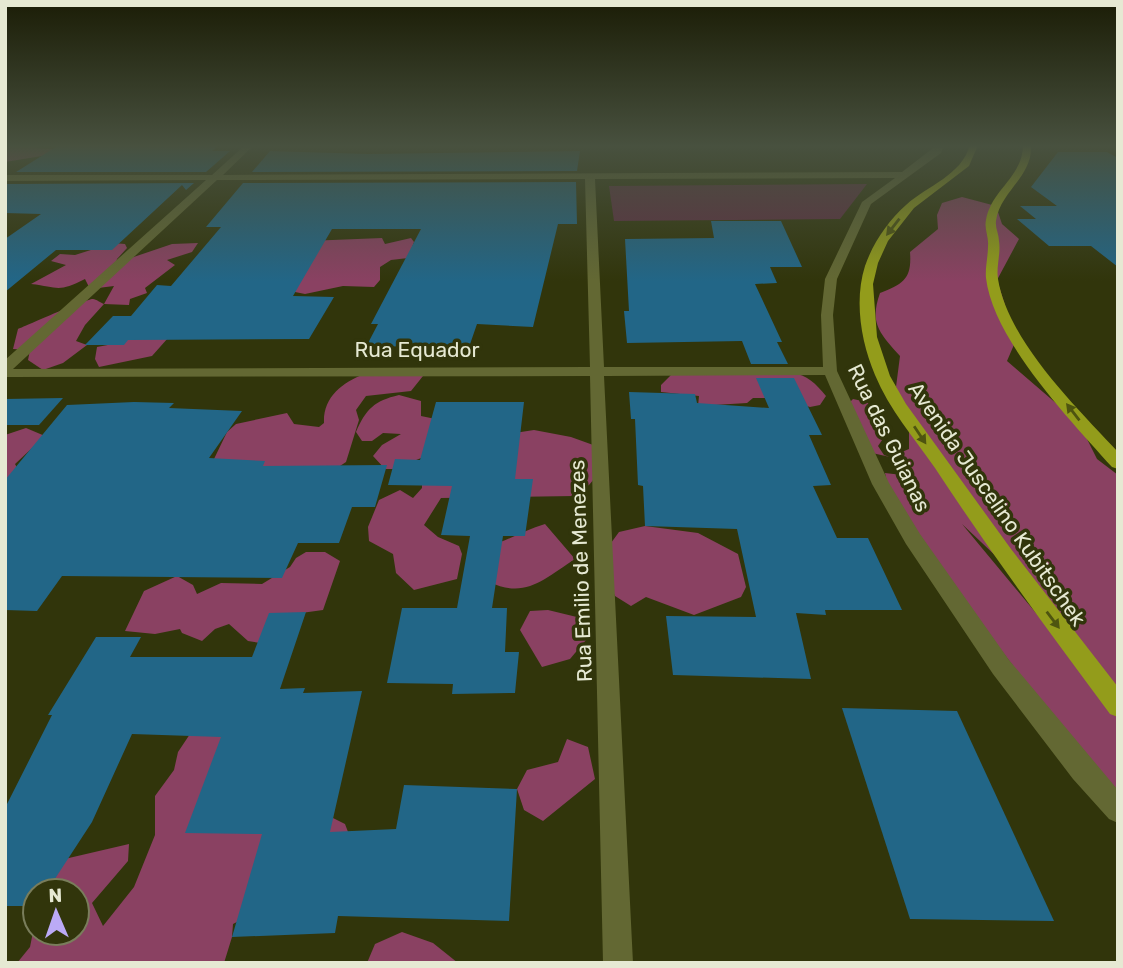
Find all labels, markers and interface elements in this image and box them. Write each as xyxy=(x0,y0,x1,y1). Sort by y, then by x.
one-way arrow xyxy=(887,218,901,236)
street label: Rua Equador xyxy=(354,337,480,362)
street label: Rua das Guianas xyxy=(843,360,936,516)
street label: Avenida Juscelino Kubitschek xyxy=(903,377,1091,631)
one-way arrow xyxy=(1065,403,1080,421)
one-way arrow xyxy=(913,426,927,444)
street label: Rua Emilio de Menezes xyxy=(564,459,597,683)
one-way arrow xyxy=(1046,610,1060,629)
north arrow xyxy=(21,877,91,947)
text: N xyxy=(48,884,63,907)

